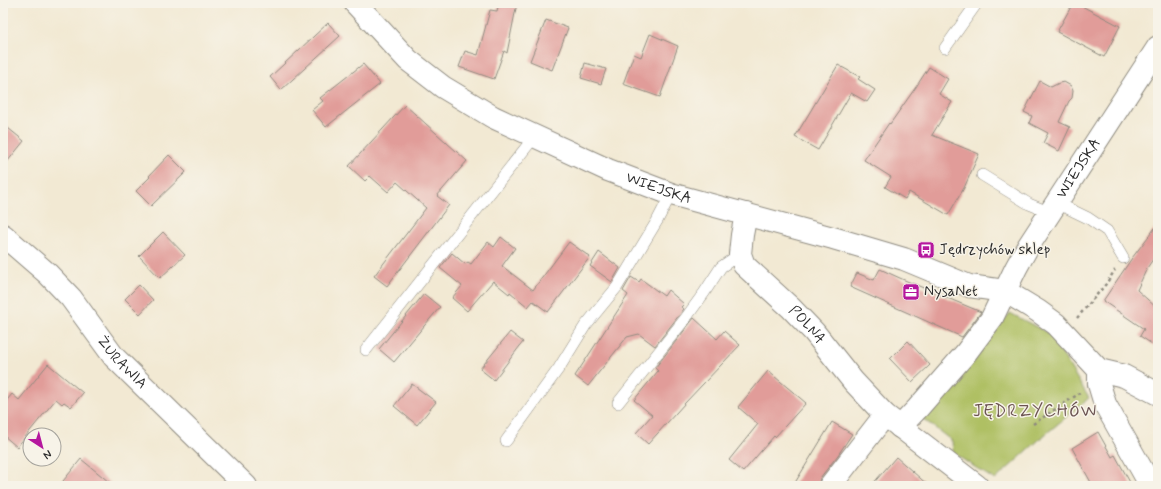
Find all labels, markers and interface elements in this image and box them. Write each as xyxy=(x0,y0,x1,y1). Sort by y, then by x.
street label: WIEJSKA xyxy=(1052,134,1106,203)
street label: WIEJSKA xyxy=(623,168,694,209)
bus stop icon: Jędrzychów sklep xyxy=(916,240,936,260)
place label: Jędrzychów sklep xyxy=(939,240,1050,260)
office icon: NysaNet xyxy=(901,282,921,302)
place label: NysaNet xyxy=(924,282,978,302)
street label: POLNA xyxy=(784,301,830,348)
street label: ŻURAWIA xyxy=(92,332,151,394)
district label: JĘDRZYCHÓW xyxy=(973,400,1097,422)
north arrow xyxy=(22,427,62,467)
text: N xyxy=(40,446,54,462)

